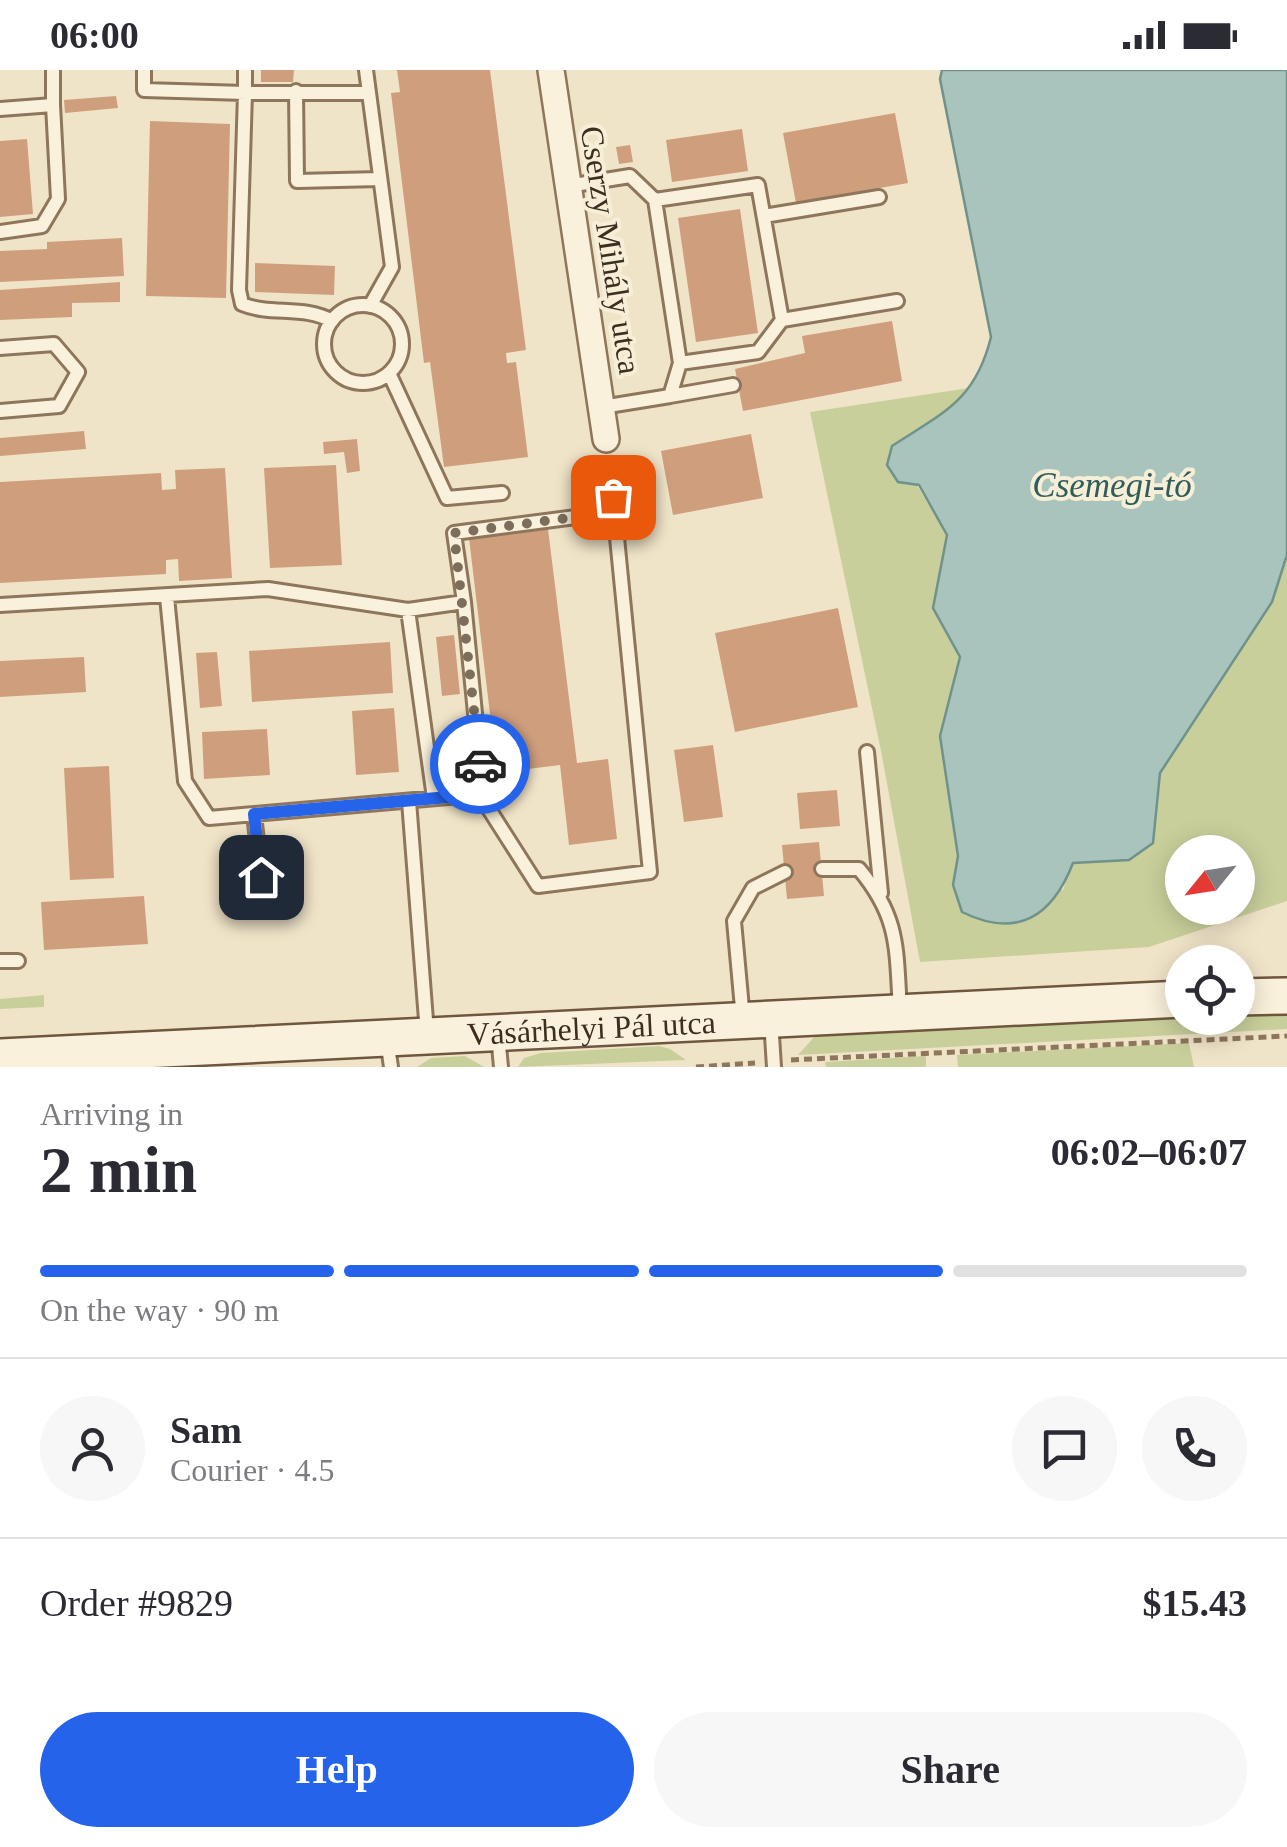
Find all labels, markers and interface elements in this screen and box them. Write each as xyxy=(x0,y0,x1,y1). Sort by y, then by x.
text: 06:00 xyxy=(50,14,139,56)
street label: Cserzy Mihály utca xyxy=(574,123,648,377)
pin xyxy=(571,455,656,540)
water label: Csemegi-tó xyxy=(1032,466,1192,505)
icon: bag xyxy=(586,470,641,525)
courier xyxy=(430,714,530,814)
icon: car xyxy=(453,737,508,792)
pin xyxy=(219,835,304,920)
north arrow xyxy=(1165,835,1255,925)
map controls xyxy=(1165,835,1255,1035)
icon: home xyxy=(234,850,289,905)
button: locate xyxy=(1165,945,1255,1035)
street label: Vásárhelyi Pál utca xyxy=(466,1004,716,1052)
text: Arriving in xyxy=(40,1096,183,1132)
text: 06:02–06:07 xyxy=(1051,1131,1247,1173)
text: 2 min xyxy=(40,1134,197,1206)
text: On the way · 90 m xyxy=(40,1292,279,1328)
button: person xyxy=(40,1396,145,1501)
button: chat xyxy=(1012,1396,1117,1501)
button: phone xyxy=(1142,1396,1247,1501)
text: Sam xyxy=(170,1409,242,1451)
text: Courier · 4.5 xyxy=(170,1452,334,1488)
text: Order #9829 xyxy=(40,1582,233,1624)
text: $15.43 xyxy=(1143,1582,1247,1624)
button: Help xyxy=(40,1712,634,1827)
button: Share xyxy=(654,1712,1247,1827)

